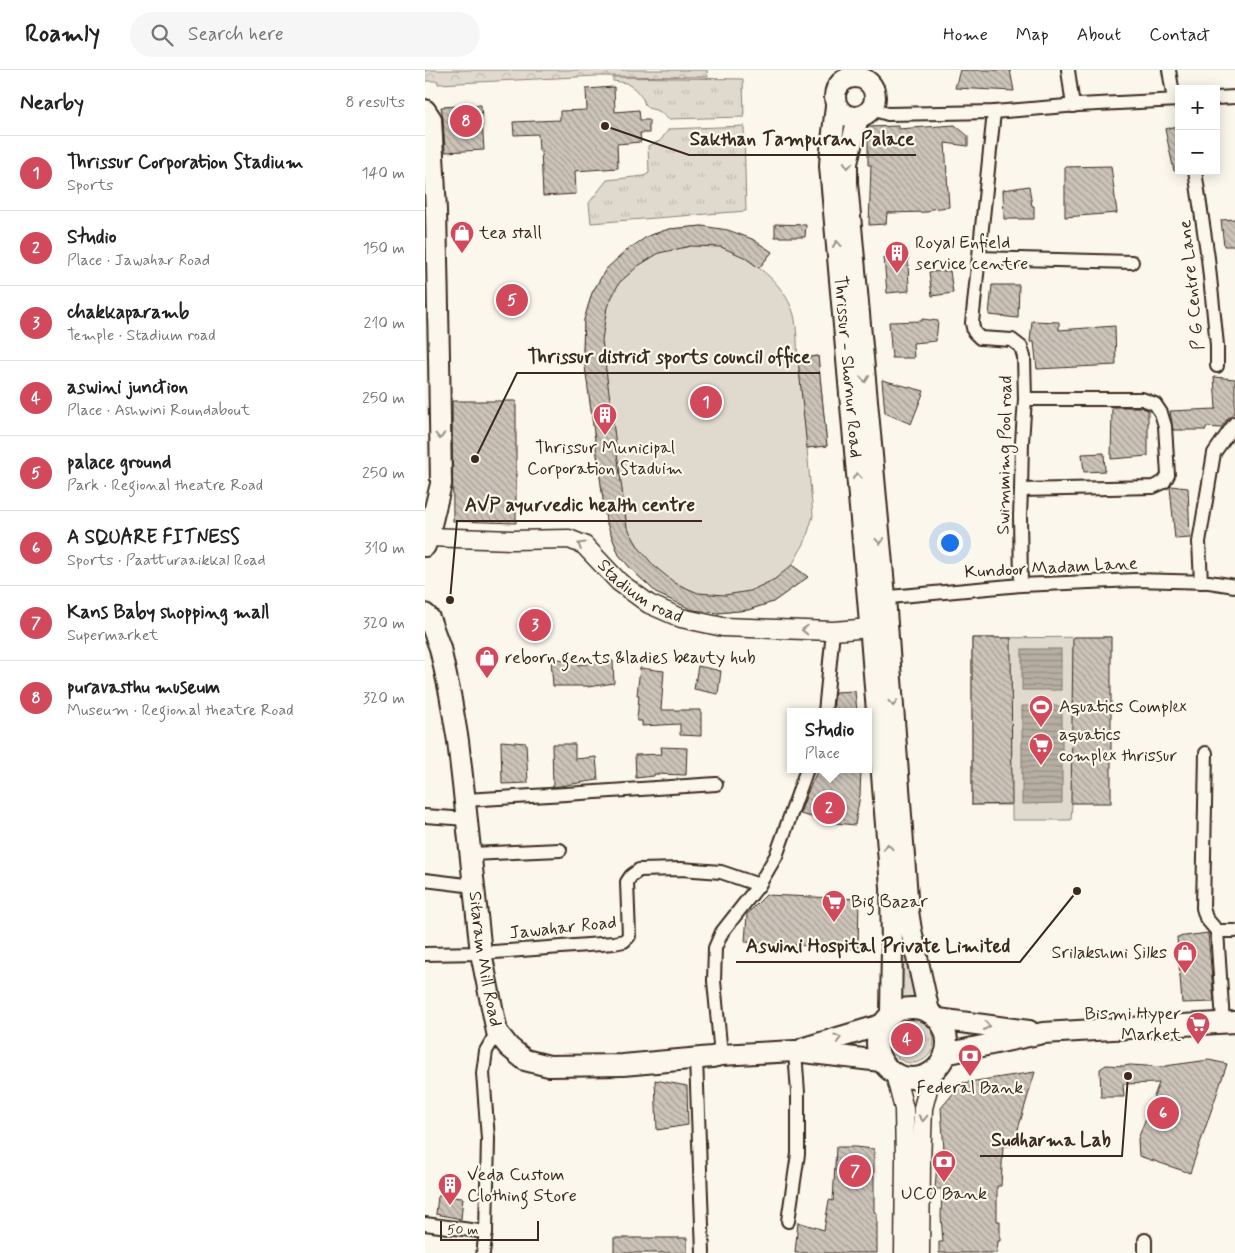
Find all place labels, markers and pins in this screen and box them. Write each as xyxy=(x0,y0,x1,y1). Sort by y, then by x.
pin: 8 xyxy=(450,102,482,140)
callout: Sakthan Tampuran Palace xyxy=(689,121,916,155)
shop icon: tea stall xyxy=(449,220,475,254)
place label: tea stall xyxy=(478,221,542,245)
place label: Royal Enfield service centre xyxy=(915,231,1029,276)
building icon: Royal Enfield service centre xyxy=(884,240,910,274)
pin: 5 xyxy=(496,281,528,319)
callout: Thrissur district sports council office xyxy=(517,339,820,373)
pin: 1 xyxy=(690,383,722,421)
building icon: Thrissur Municipal Corporation Staduim xyxy=(592,402,618,436)
place label: Thrissur Municipal Corporation Staduim xyxy=(527,436,683,481)
callout: AVP ayurvedic health centre xyxy=(457,487,702,521)
pin: 3 xyxy=(519,606,551,644)
shop icon: reborn gents &ladies beauty hub xyxy=(474,645,500,679)
place label: reborn gents &ladies beauty hub xyxy=(505,646,756,672)
sports icon: Aquatics Complex xyxy=(1028,694,1054,728)
place label: Aquatics Complex xyxy=(1059,695,1187,719)
place label: aquatics complex thrissur xyxy=(1059,723,1178,768)
supermarket icon: aquatics complex thrissur xyxy=(1028,732,1054,766)
pin: 2 xyxy=(813,789,845,827)
supermarket icon: Big Bazar xyxy=(821,889,847,923)
place label: Big Bazar xyxy=(851,890,928,916)
callout: Aswini Hospital Private Limited xyxy=(736,928,1020,962)
shop icon: Srilakshmi Silks xyxy=(1172,940,1198,974)
place label: Srilakshmi Silks xyxy=(1052,941,1167,965)
place label: Bismi Hyper Market xyxy=(1084,1002,1181,1047)
supermarket icon: Bismi Hyper Market xyxy=(1185,1011,1211,1045)
pin: 4 xyxy=(891,1020,923,1058)
bank icon: Federal Bank xyxy=(957,1043,983,1077)
place label: Federal Bank xyxy=(917,1076,1023,1100)
pin: 6 xyxy=(1147,1094,1179,1132)
callout: Sudharma Lab xyxy=(980,1122,1122,1156)
bank icon: UCO Bank xyxy=(931,1149,957,1183)
pin: 7 xyxy=(839,1152,871,1190)
place label: Veda Custom Clothing Store xyxy=(467,1163,577,1210)
building icon: Veda Custom Clothing Store xyxy=(437,1172,463,1206)
place label: UCO Bank xyxy=(901,1182,987,1206)

